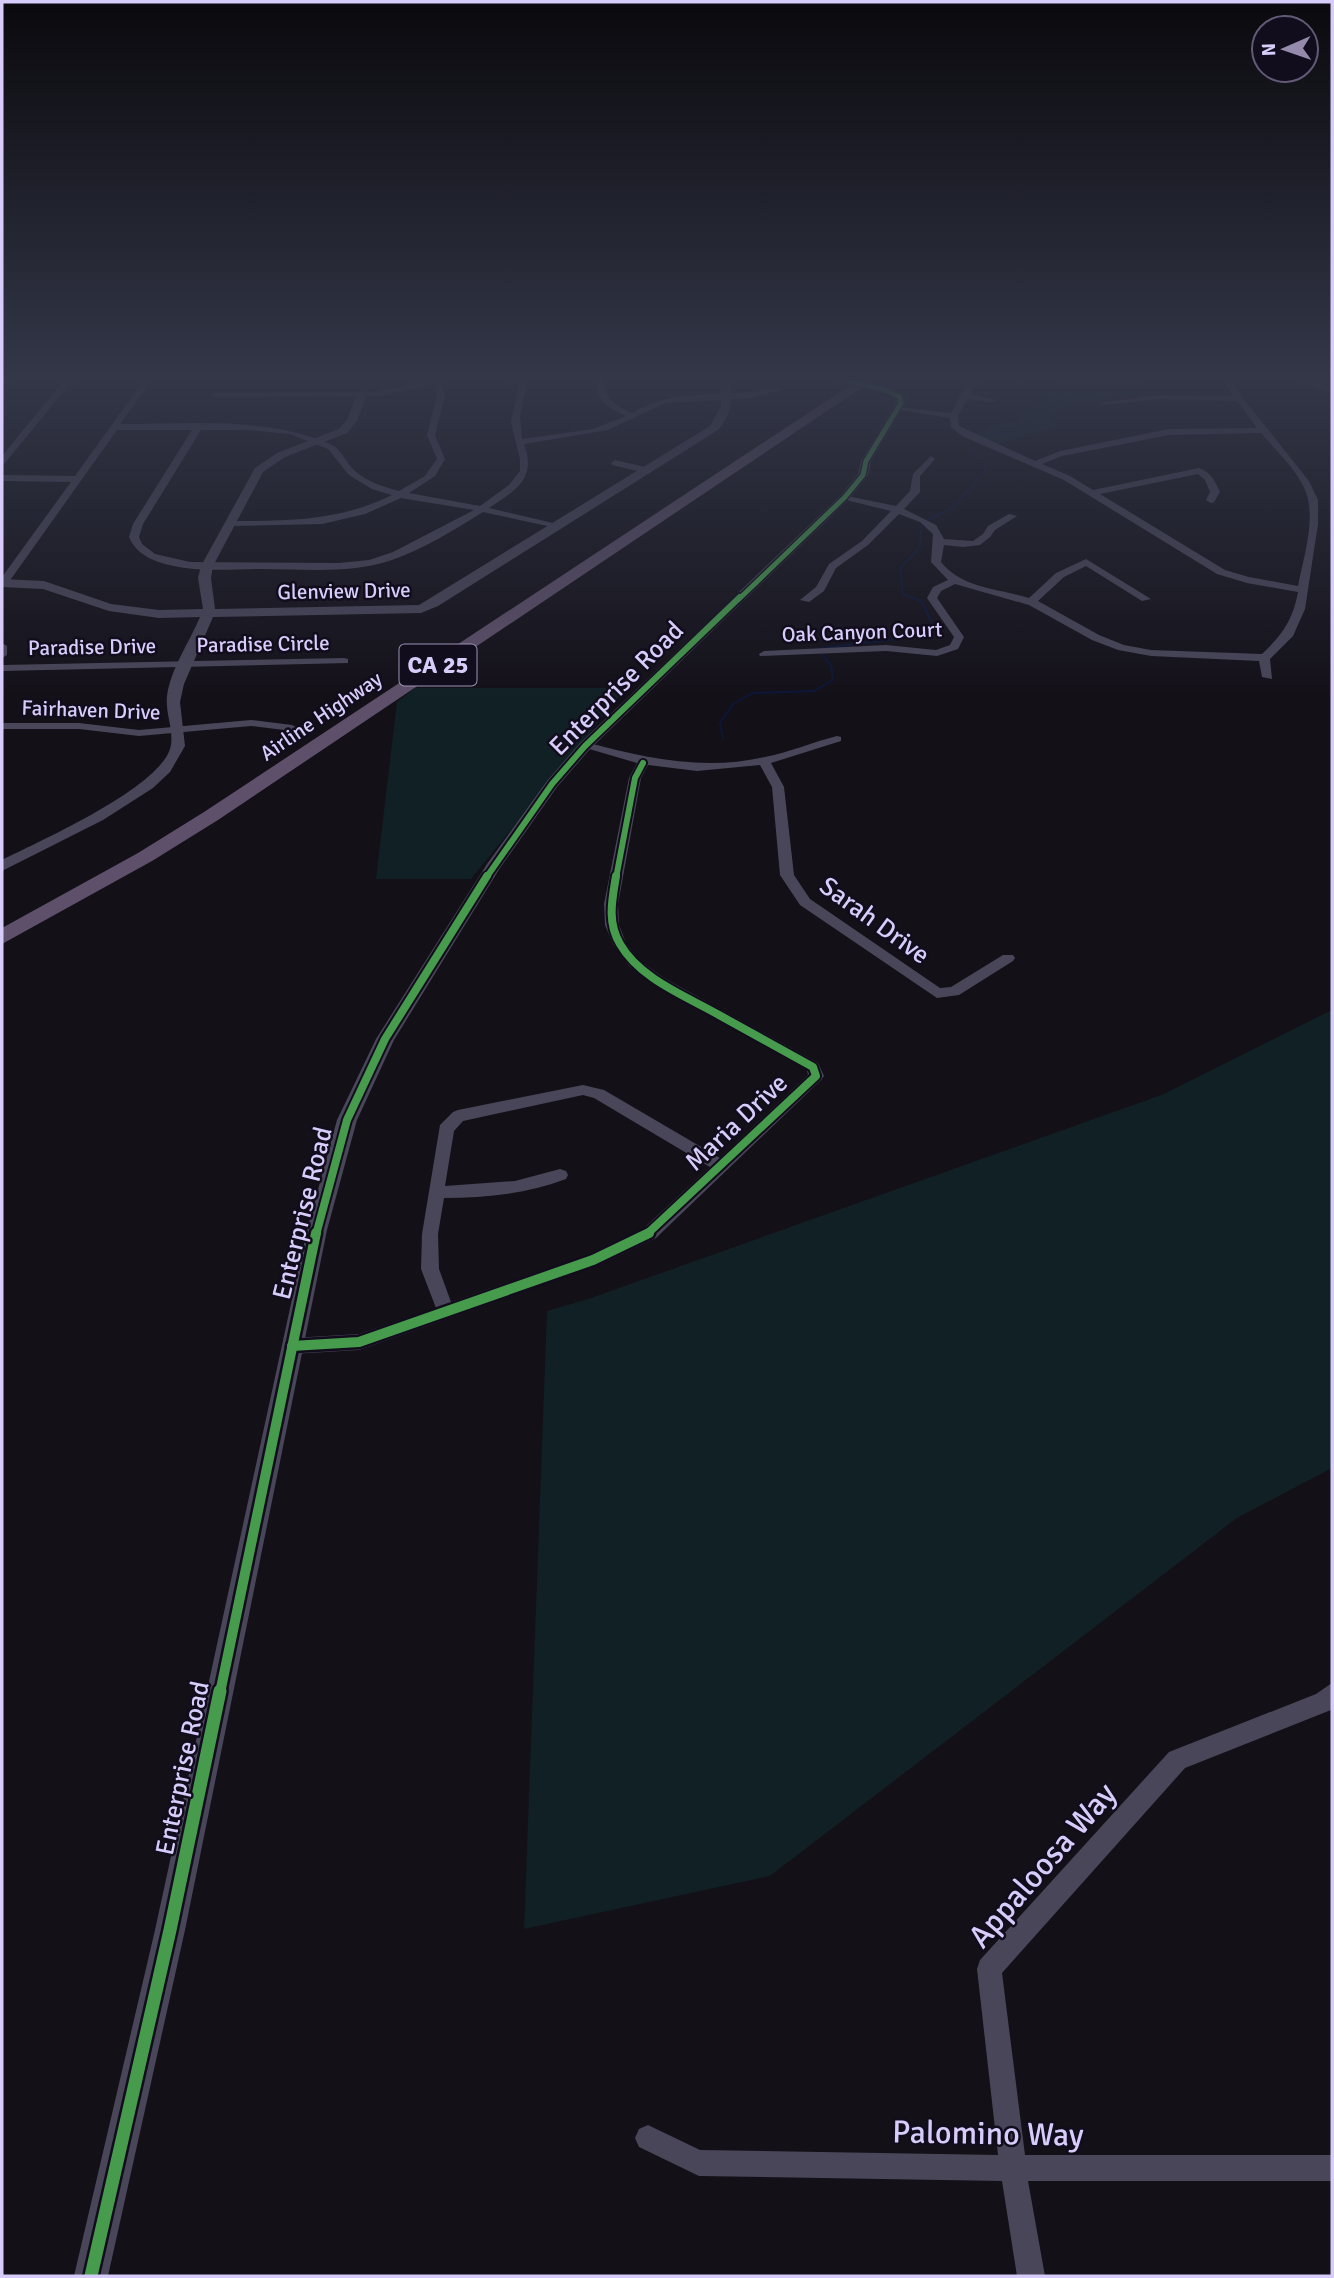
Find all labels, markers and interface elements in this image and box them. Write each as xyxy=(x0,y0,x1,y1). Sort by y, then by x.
north arrow xyxy=(1250,14,1320,84)
text: N xyxy=(1257,43,1281,57)
street label: Glenview Drive xyxy=(277,577,411,605)
street label: Enterprise Road xyxy=(543,615,691,763)
street label: Oak Canyon Court xyxy=(781,616,943,648)
street label: Paradise Circle xyxy=(196,630,330,658)
street label: Paradise Drive xyxy=(28,633,156,661)
road number: CA 25 xyxy=(400,644,476,686)
street label: Airline Highway xyxy=(255,665,387,766)
street label: Fairhaven Drive xyxy=(21,695,161,725)
street label: Sarah Drive xyxy=(813,870,936,971)
street label: Maria Drive xyxy=(679,1067,795,1178)
street label: Enterprise Road xyxy=(266,1124,340,1303)
street label: Enterprise Road xyxy=(149,1678,217,1858)
street label: Appaloosa Way xyxy=(960,1775,1125,1956)
street label: Palomino Way xyxy=(892,2112,1084,2155)

